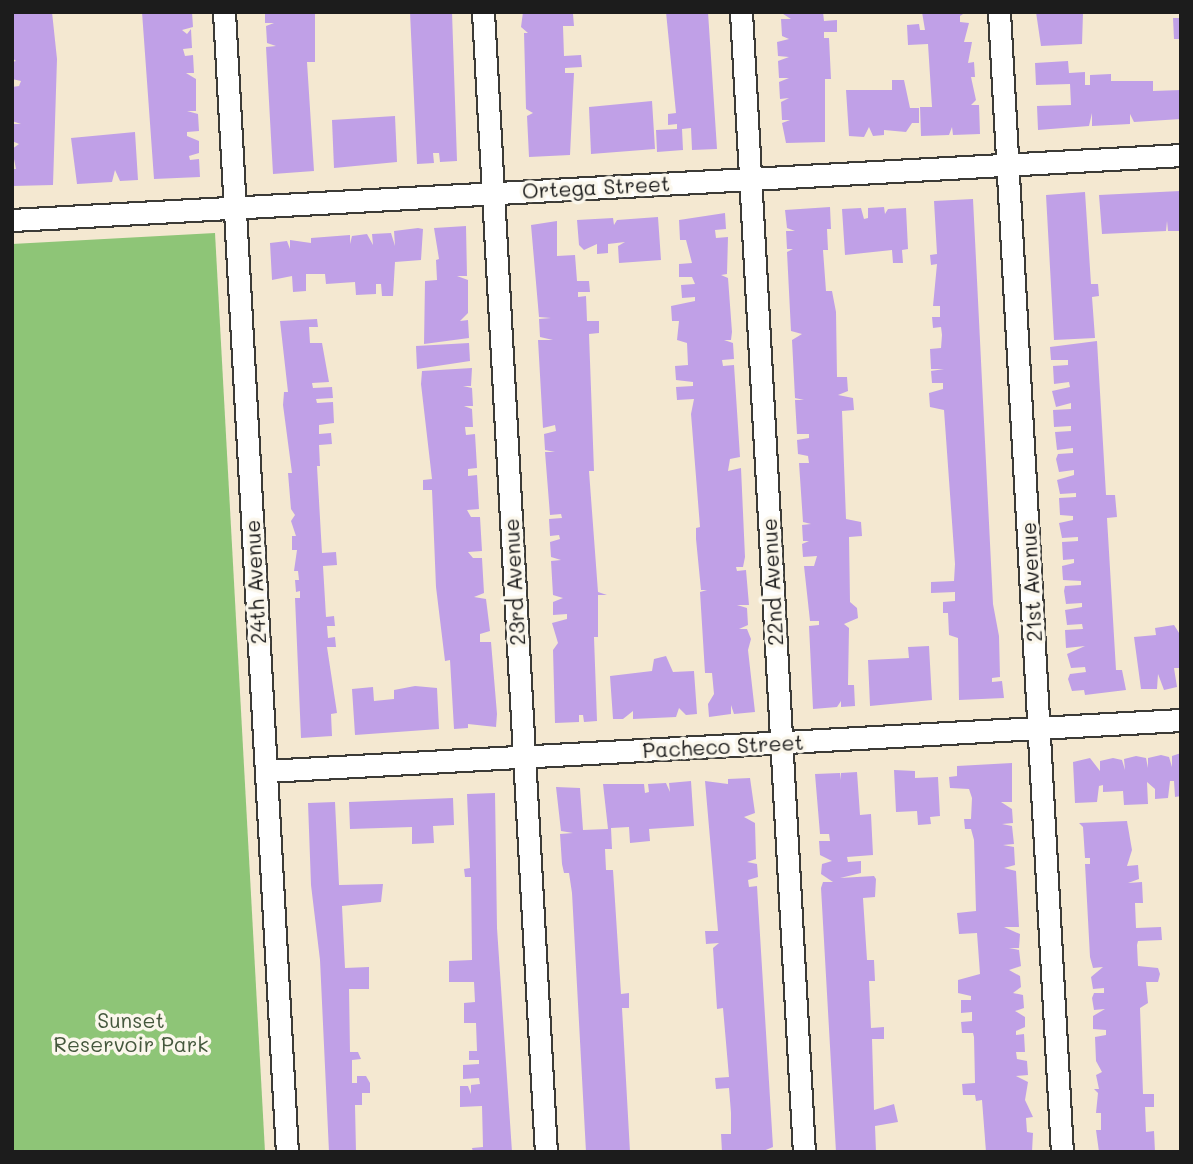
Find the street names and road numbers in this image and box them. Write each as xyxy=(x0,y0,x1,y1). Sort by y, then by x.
street label: Ortega Street xyxy=(521,171,671,203)
street label: 23rd Avenue xyxy=(498,518,530,646)
street label: 22nd Avenue xyxy=(756,518,788,646)
street label: 24th Avenue xyxy=(239,519,271,645)
street label: 21st Avenue xyxy=(1015,521,1047,643)
street label: Pacheco Street xyxy=(642,729,804,763)

